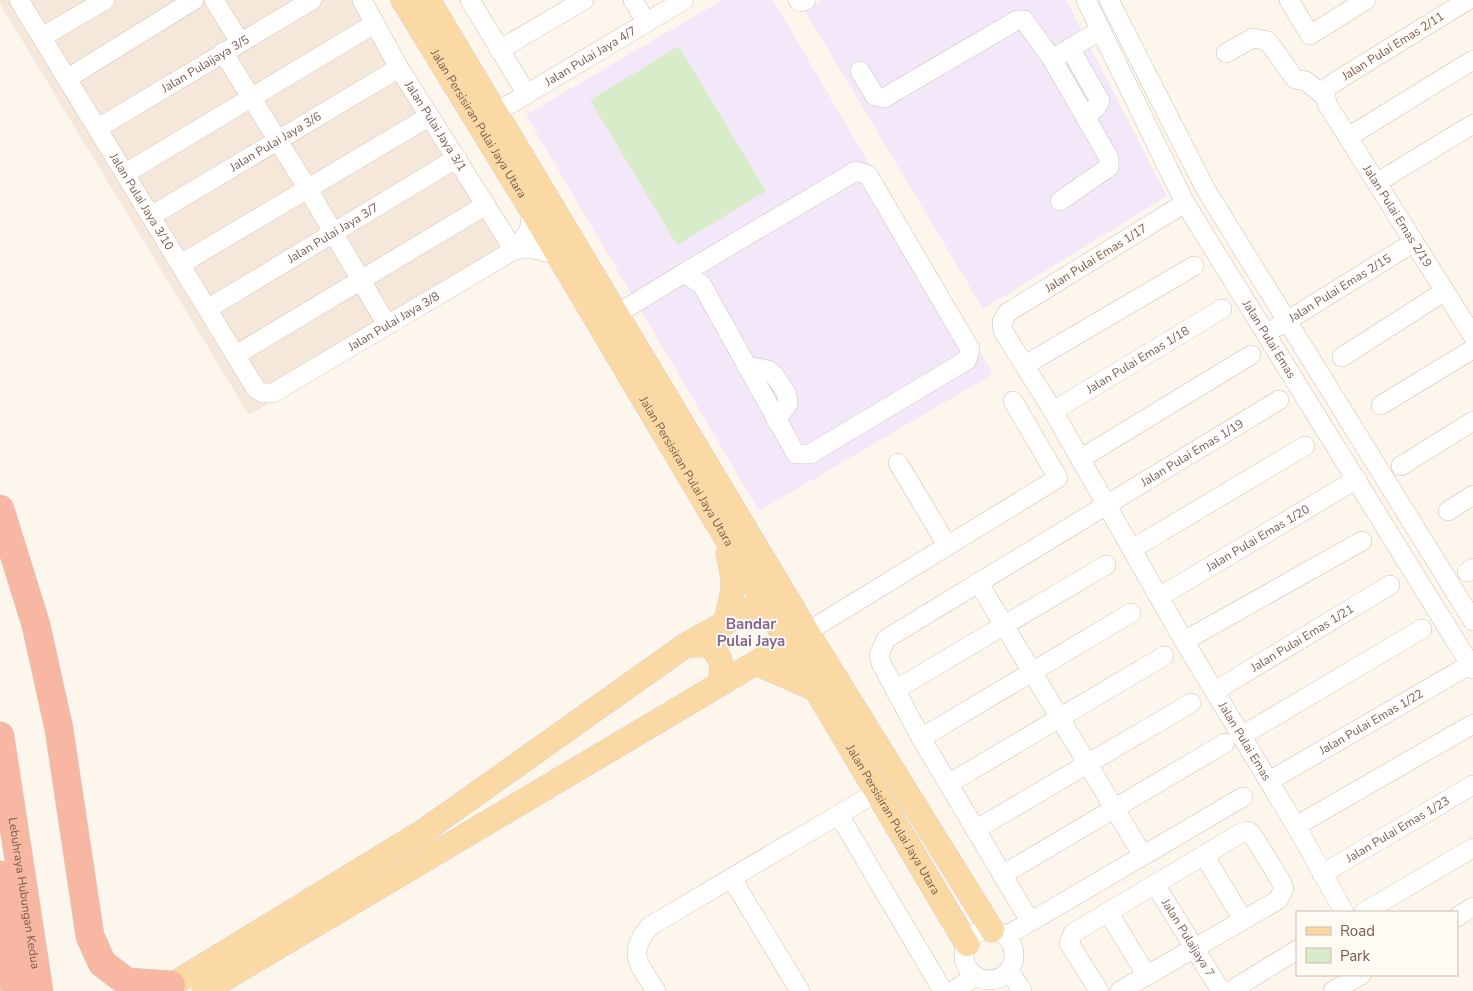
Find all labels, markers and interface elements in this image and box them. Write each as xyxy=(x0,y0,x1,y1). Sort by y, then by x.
street label: Jalan Pulai Emas 2/11 xyxy=(1338,8,1447,84)
street label: Jalan Pulai Jaya 4/7 xyxy=(541,22,639,90)
street label: Jalan Pulaijaya 3/5 xyxy=(158,31,252,97)
street label: Jalan Persisiran Pulai Jaya Utara xyxy=(427,45,530,201)
street label: Jalan Pulai Jaya 3/1 xyxy=(401,77,470,174)
street label: Jalan Pulai Jaya 3/6 xyxy=(226,108,324,176)
street label: Jalan Pulai Jaya 3/10 xyxy=(106,149,177,253)
street label: Jalan Pulai Emas 2/19 xyxy=(1359,161,1436,270)
street label: Jalan Pulai Jaya 3/7 xyxy=(284,199,382,267)
street label: Jalan Pulai Emas 1/17 xyxy=(1041,220,1150,296)
street label: Jalan Pulai Emas 2/15 xyxy=(1285,250,1394,326)
street label: Jalan Pulai Jaya 3/8 xyxy=(344,288,442,355)
street label: Jalan Pulai Emas xyxy=(1238,296,1300,382)
street label: Jalan Pulai Emas 1/18 xyxy=(1082,323,1192,398)
street label: Jalan Persisiran Pulai Jaya Utara xyxy=(635,393,737,549)
street label: Jalan Pulai Emas 1/19 xyxy=(1137,415,1247,491)
street label: Jalan Pulai Emas 1/20 xyxy=(1202,501,1312,576)
street label: Jalan Pulai Emas 1/21 xyxy=(1247,601,1357,676)
district label: Bandar Pulai Jaya xyxy=(717,614,785,651)
street label: Jalan Pulai Emas 1/22 xyxy=(1315,686,1426,759)
street label: Jalan Pulai Emas xyxy=(1214,698,1275,784)
street label: Jalan Persisiran Pulai Jaya Utara xyxy=(842,741,944,897)
street label: Jalan Pulai Emas 1/23 xyxy=(1342,793,1453,867)
street label: Lebuhraya Hubungan Kedua xyxy=(5,816,44,970)
street label: Jalan Pulaijaya 7 xyxy=(1157,895,1218,980)
legend xyxy=(1296,911,1458,976)
text: Road xyxy=(1340,921,1375,941)
text: Park xyxy=(1340,946,1370,966)

